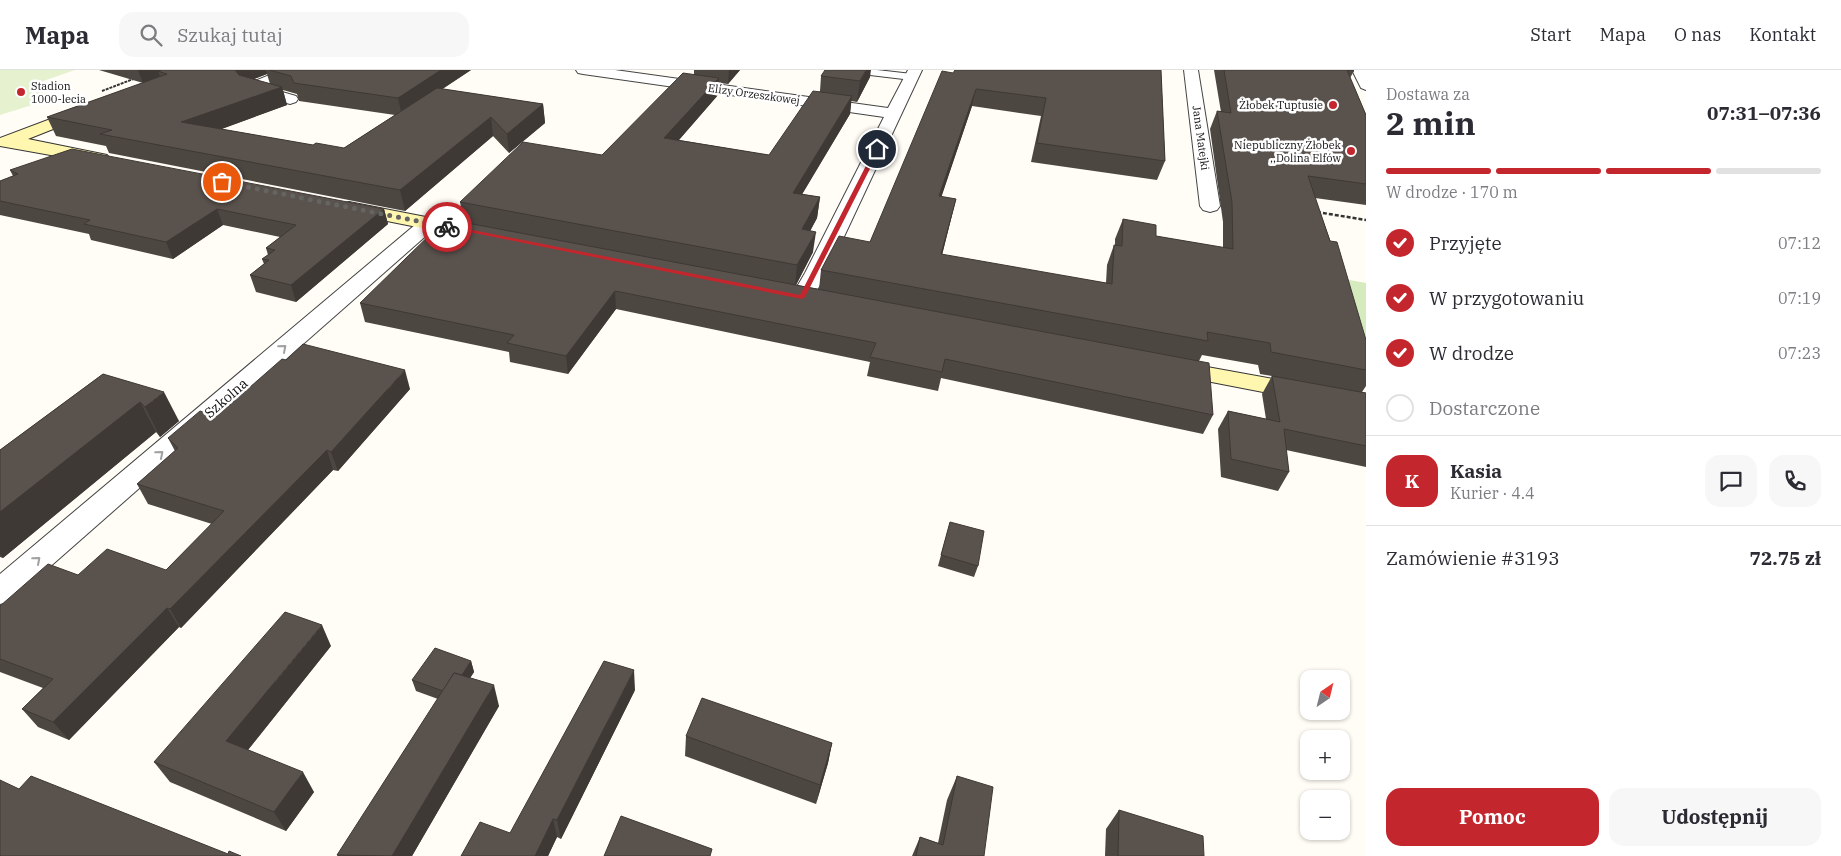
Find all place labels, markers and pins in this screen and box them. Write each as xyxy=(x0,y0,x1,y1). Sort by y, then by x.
place label: Stadion 1000-lecia xyxy=(31,79,86,106)
marker: Stadion 1000-lecia xyxy=(15,86,27,98)
place label: Żłobek Tuptusie xyxy=(1239,98,1323,112)
marker: Żłobek Tuptusie xyxy=(1327,99,1339,111)
pin xyxy=(856,128,898,170)
place label: Niepubliczny Żłobek ,,Dolina Elfów xyxy=(1234,138,1342,165)
marker: Niepubliczny Żłobek ,,Dolina Elfów xyxy=(1345,145,1357,157)
pin xyxy=(201,161,243,203)

